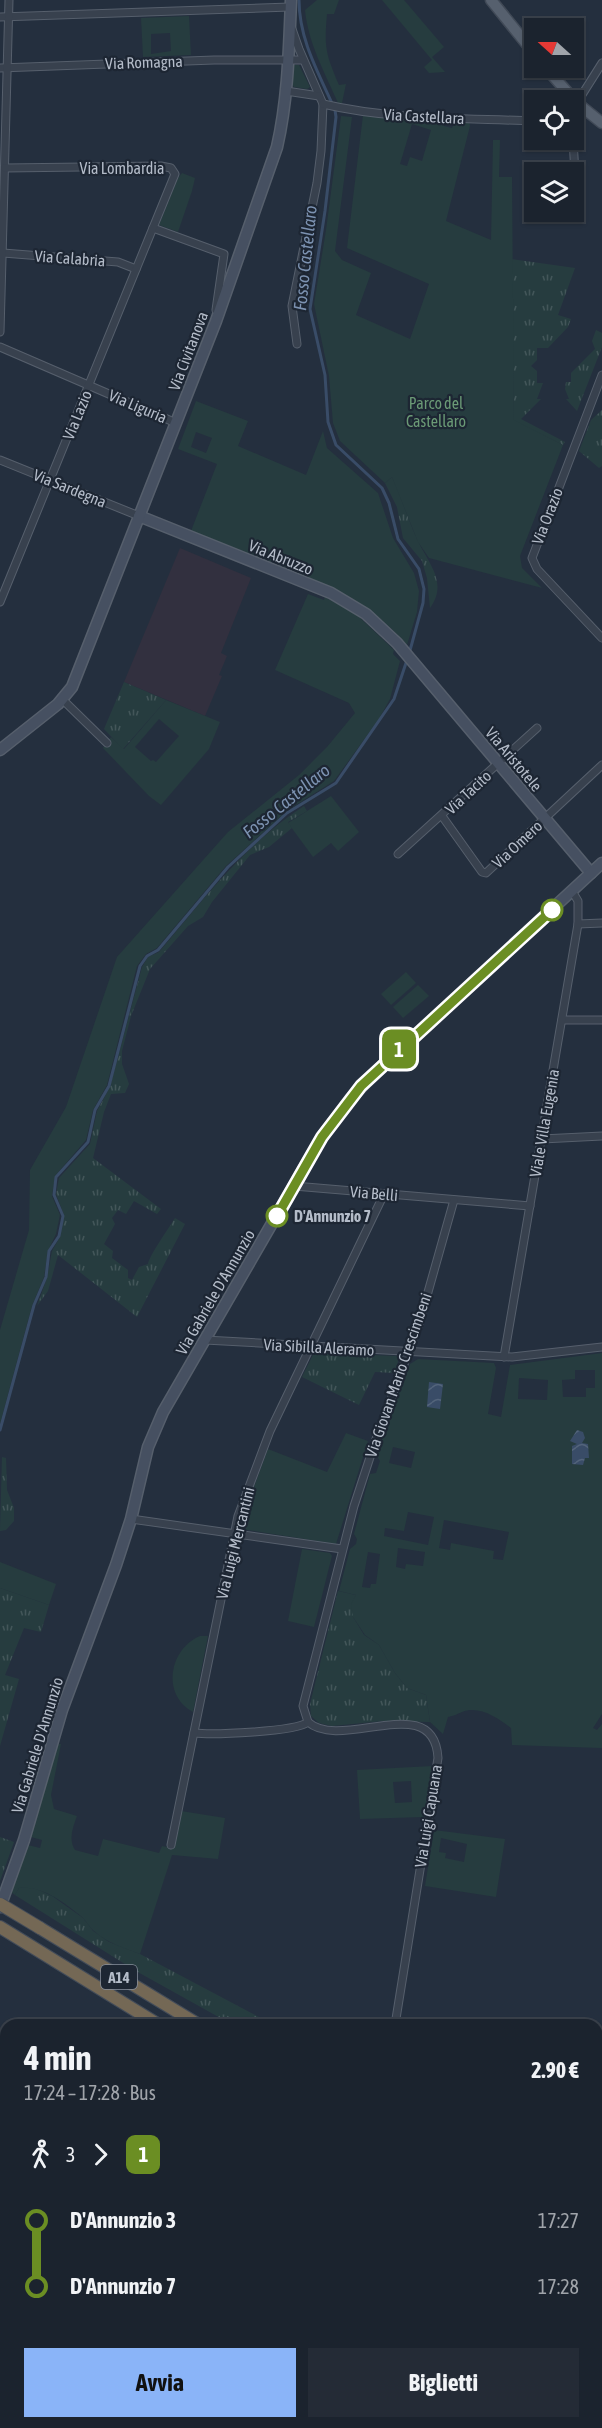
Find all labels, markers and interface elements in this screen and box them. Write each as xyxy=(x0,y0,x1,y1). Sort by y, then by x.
north arrow xyxy=(524,18,584,78)
map controls xyxy=(524,18,584,222)
street label: Via Romagna xyxy=(105,52,183,73)
button: locate xyxy=(524,90,584,150)
street label: Via Castellara xyxy=(383,105,465,127)
street label: Via Lombardia xyxy=(80,159,164,177)
button: layers xyxy=(524,162,584,222)
water label: Fosso Castellaro xyxy=(289,204,321,312)
street label: Via Calabria xyxy=(34,247,106,269)
street label: Via Civitanova xyxy=(165,309,211,393)
street label: Via Liguria xyxy=(106,386,170,427)
street label: Via Lazio xyxy=(59,388,95,442)
park label: Parco del Castellaro xyxy=(406,394,466,430)
street label: Via Sardegna xyxy=(31,465,109,512)
street label: Via Orazio xyxy=(528,485,566,547)
street label: Via Abruzzo xyxy=(246,536,316,578)
street label: Via Aristotele xyxy=(482,723,546,795)
water label: Fosso Castellaro xyxy=(238,760,334,842)
street label: Via Tacito xyxy=(441,766,495,818)
street label: Via Omero xyxy=(488,816,546,872)
unlabelled marker xyxy=(541,899,563,921)
line badge: 1 xyxy=(380,1030,418,1068)
text: 1 xyxy=(394,1037,404,1061)
street label: Viale Villa Eugenia xyxy=(526,1068,563,1179)
street label: Via Belli xyxy=(349,1182,399,1204)
marker: D'Annunzio 7 xyxy=(266,1205,288,1227)
place label: D'Annunzio 7 xyxy=(294,1207,371,1225)
street label: Via Gabriele D'Annunzio xyxy=(172,1226,258,1358)
street label: Via Giovan Mario Crescimbeni xyxy=(361,1290,435,1460)
street label: Via Sibilla Aleramo xyxy=(263,1335,375,1359)
street label: Via Luigi Mercantini xyxy=(212,1485,259,1601)
street label: Via Gabriele D'Annunzio xyxy=(8,1675,66,1815)
street label: Via Luigi Capuana xyxy=(411,1763,446,1869)
road number: A14 xyxy=(101,1965,137,1989)
text: 4 min xyxy=(24,2039,91,2077)
text: 2.90 € xyxy=(531,2057,579,2083)
text: 17:24 – 17:28 · Bus xyxy=(24,2081,156,2104)
icon: walk xyxy=(24,2138,57,2171)
icon: forward xyxy=(84,2138,117,2171)
text: 1 xyxy=(138,2142,148,2166)
text: 3 xyxy=(66,2143,75,2166)
text: D'Annunzio 3 xyxy=(70,2207,176,2233)
text: 17:27 xyxy=(538,2209,579,2232)
text: D'Annunzio 7 xyxy=(70,2273,176,2299)
text: 17:28 xyxy=(538,2275,579,2298)
button: Avvia xyxy=(24,2348,296,2417)
button: Biglietti xyxy=(308,2348,579,2417)

